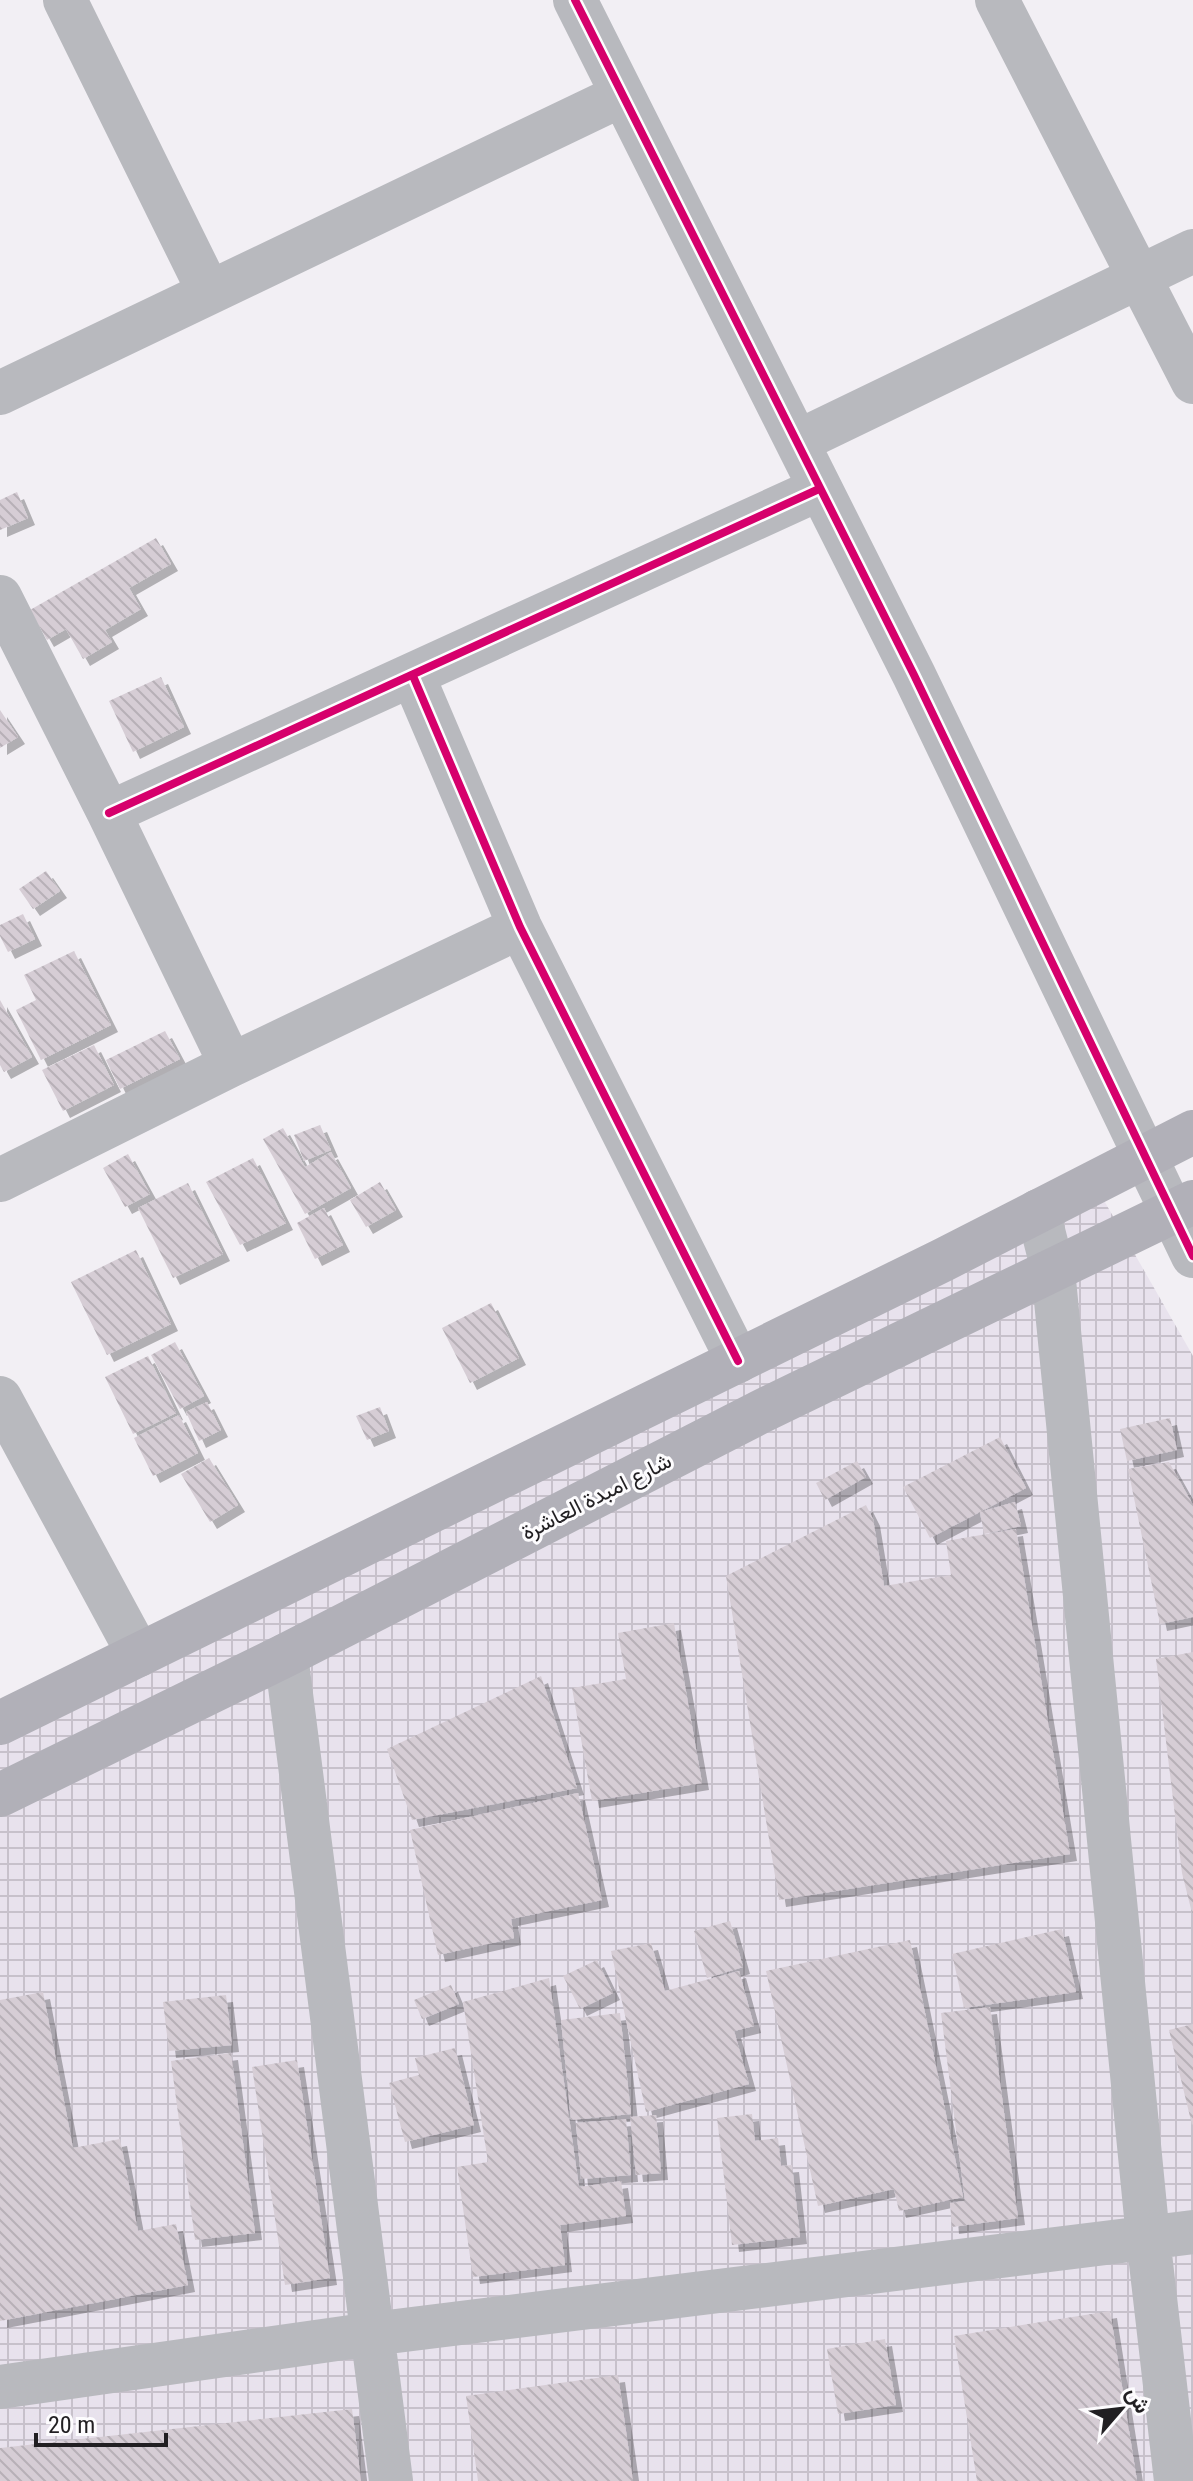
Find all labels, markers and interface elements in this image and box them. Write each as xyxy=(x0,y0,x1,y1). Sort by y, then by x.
street label: شارع امبدة العاشرة xyxy=(517,1448,676,1547)
north arrow xyxy=(1081,2369,1161,2449)
text: ش xyxy=(1120,2382,1155,2418)
scale bar xyxy=(36,2397,166,2447)
text: 20 m xyxy=(48,2411,95,2439)

